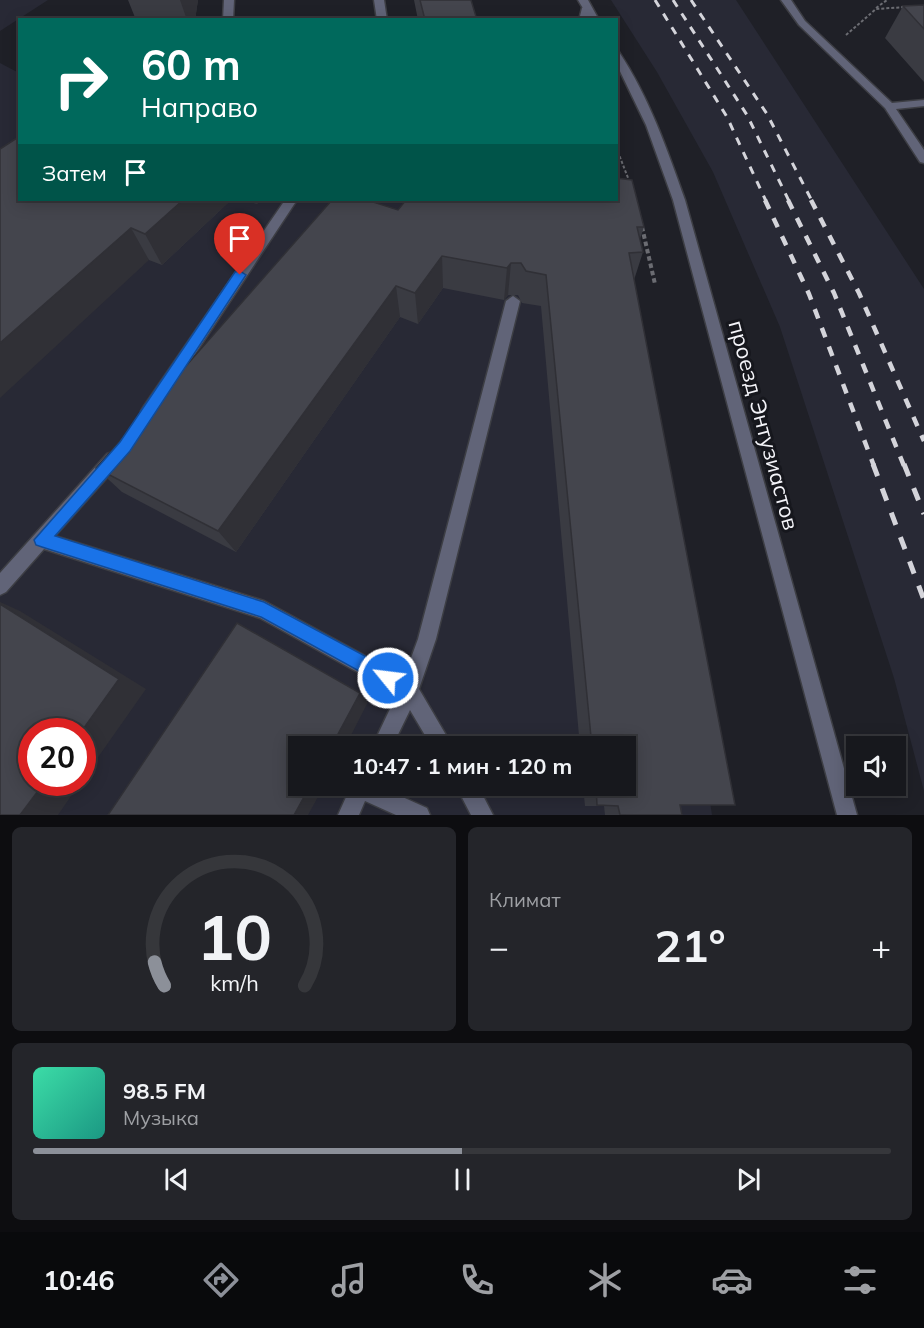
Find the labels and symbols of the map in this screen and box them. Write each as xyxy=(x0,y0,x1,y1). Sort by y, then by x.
pin xyxy=(214,213,265,275)
street label: проезд Энтузиастов xyxy=(723,317,805,533)
position arrow xyxy=(356,646,420,710)
speed limit sign: 20 xyxy=(18,718,96,796)

